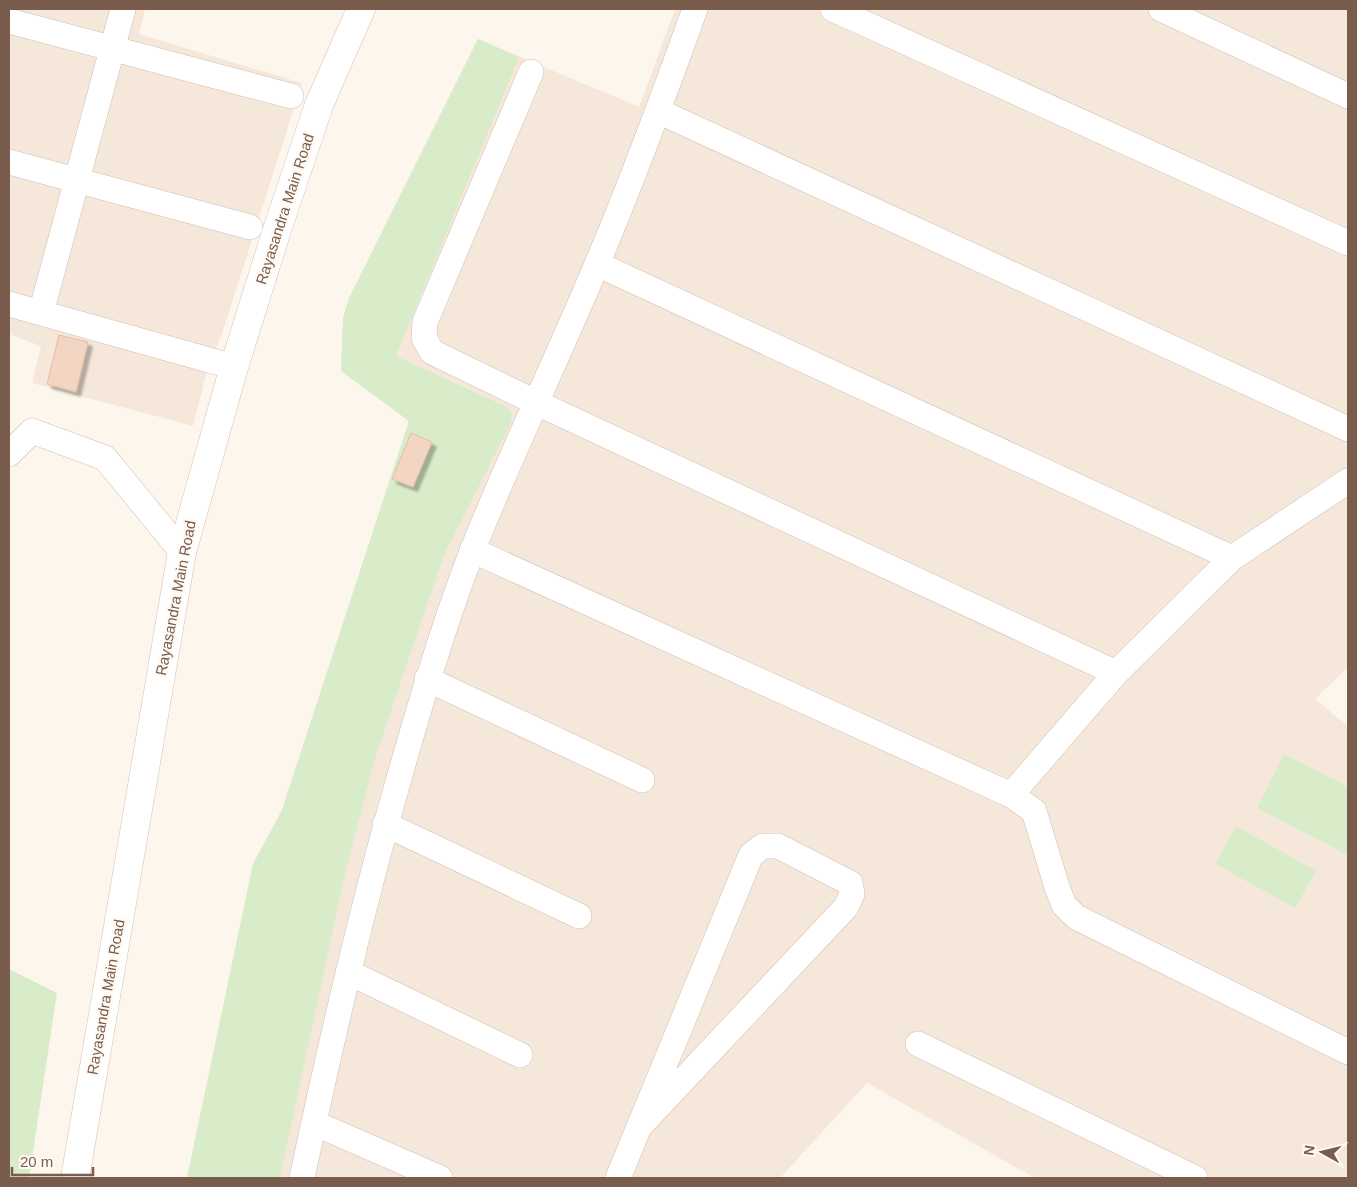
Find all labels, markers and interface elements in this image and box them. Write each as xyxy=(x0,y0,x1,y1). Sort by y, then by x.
street label: Rayasandra Main Road xyxy=(252,131,317,286)
street label: Rayasandra Main Road xyxy=(152,519,199,677)
street label: Rayasandra Main Road xyxy=(83,918,128,1076)
north arrow xyxy=(1297,1127,1347,1177)
scale bar xyxy=(12,1144,94,1176)
text: N xyxy=(1300,1144,1318,1156)
text: 20 m xyxy=(20,1153,53,1170)

